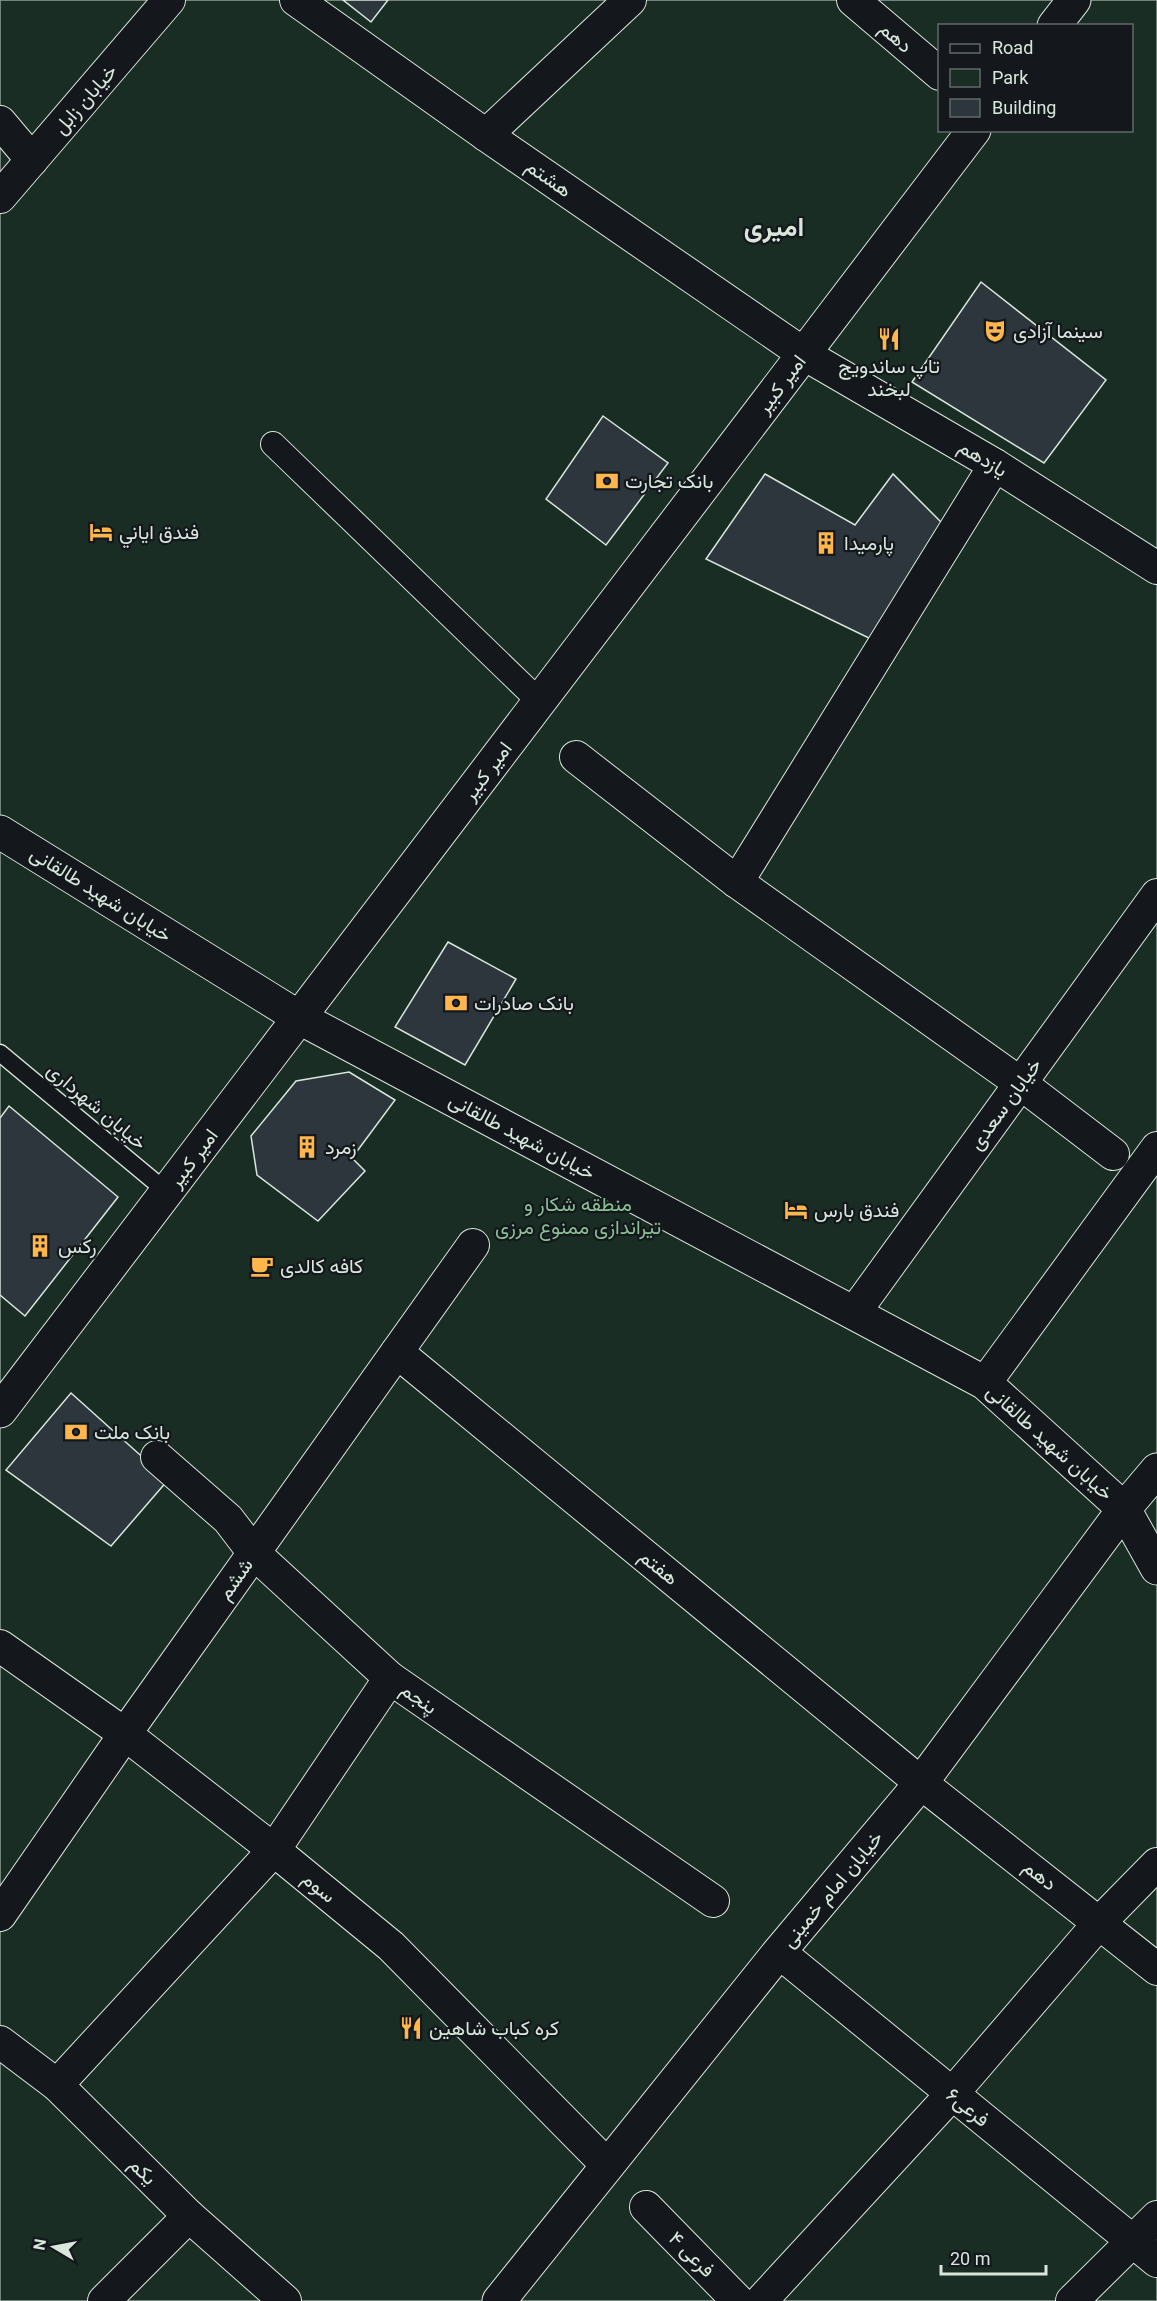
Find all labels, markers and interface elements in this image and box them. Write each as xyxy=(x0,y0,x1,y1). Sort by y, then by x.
street label: دهم xyxy=(874,16,918,59)
legend xyxy=(938,24,1133,132)
text: Road xyxy=(992,37,1033,58)
street label: خیابان زابل xyxy=(48,59,123,140)
text: Park xyxy=(992,67,1029,88)
text: Building xyxy=(992,97,1056,118)
street label: هشتم xyxy=(521,154,577,203)
district label: امیری xyxy=(744,212,804,243)
theatre icon: سینما آزادی xyxy=(982,318,1008,344)
place label: سینما آزادی xyxy=(1013,319,1103,344)
restaurant icon: تاپ ساندویج لبخند xyxy=(876,326,902,352)
street label: امیر کبیر xyxy=(751,350,812,420)
place label: تاپ ساندویج لبخند xyxy=(838,354,940,401)
street label: یازدهم xyxy=(954,434,1012,483)
bank icon: بانک تجارت xyxy=(594,468,620,494)
place label: بانک تجارت xyxy=(625,469,713,494)
hotel icon: فندق اياني xyxy=(88,519,114,545)
place label: فندق اياني xyxy=(119,520,199,549)
building icon: پارمیدا xyxy=(813,530,839,556)
place label: پارمیدا xyxy=(844,531,894,557)
street label: امیر کبیر xyxy=(457,737,518,807)
street label: خیابان شهيد طالقانی xyxy=(25,841,176,948)
bank icon: بانک صادرات xyxy=(443,990,469,1016)
place label: بانک صادرات xyxy=(474,991,574,1016)
street label: خیابان سعدی xyxy=(964,1053,1046,1155)
street label: خیابان شهرداری xyxy=(42,1057,152,1155)
street label: خیابان شهيد طالقانی xyxy=(444,1087,599,1186)
street label: امیر کبیر xyxy=(163,1124,224,1194)
building icon: زمرد xyxy=(294,1134,320,1160)
place label: زمرد xyxy=(325,1135,357,1160)
park label: منطقه شکار و تیراندازی ممنوع مرزی xyxy=(495,1192,661,1241)
hotel icon: فندق بارس xyxy=(783,1197,809,1223)
place label: فندق بارس xyxy=(814,1198,899,1223)
building icon: رکس xyxy=(27,1233,53,1259)
place label: رکس xyxy=(58,1234,97,1259)
cafe icon: کافه کالدی xyxy=(249,1253,275,1279)
place label: کافه کالدی xyxy=(280,1254,363,1278)
street label: خیابان شهيد طالقانی xyxy=(981,1379,1118,1506)
bank icon: بانک ملت xyxy=(63,1419,89,1445)
place label: بانک ملت xyxy=(94,1420,170,1444)
street label: هفتم xyxy=(634,1544,684,1591)
street label: ششم xyxy=(212,1554,259,1605)
street label: پنجم xyxy=(395,1677,442,1721)
street label: خیابان امام خمینی xyxy=(776,1826,888,1953)
street label: دهم xyxy=(1018,1854,1062,1896)
street label: سوم xyxy=(297,1866,341,1909)
restaurant icon: کره کباب شاهین xyxy=(398,2015,424,2041)
place label: کره کباب شاهین xyxy=(429,2016,559,2041)
street label: فرعی۶ xyxy=(941,2082,994,2132)
street label: یکم xyxy=(124,2152,162,2190)
north arrow xyxy=(24,2217,84,2277)
street label: فرعی ۴ xyxy=(663,2226,720,2283)
text: N xyxy=(29,2237,50,2252)
scale bar xyxy=(941,2238,1046,2276)
text: 20 m xyxy=(950,2248,990,2269)

